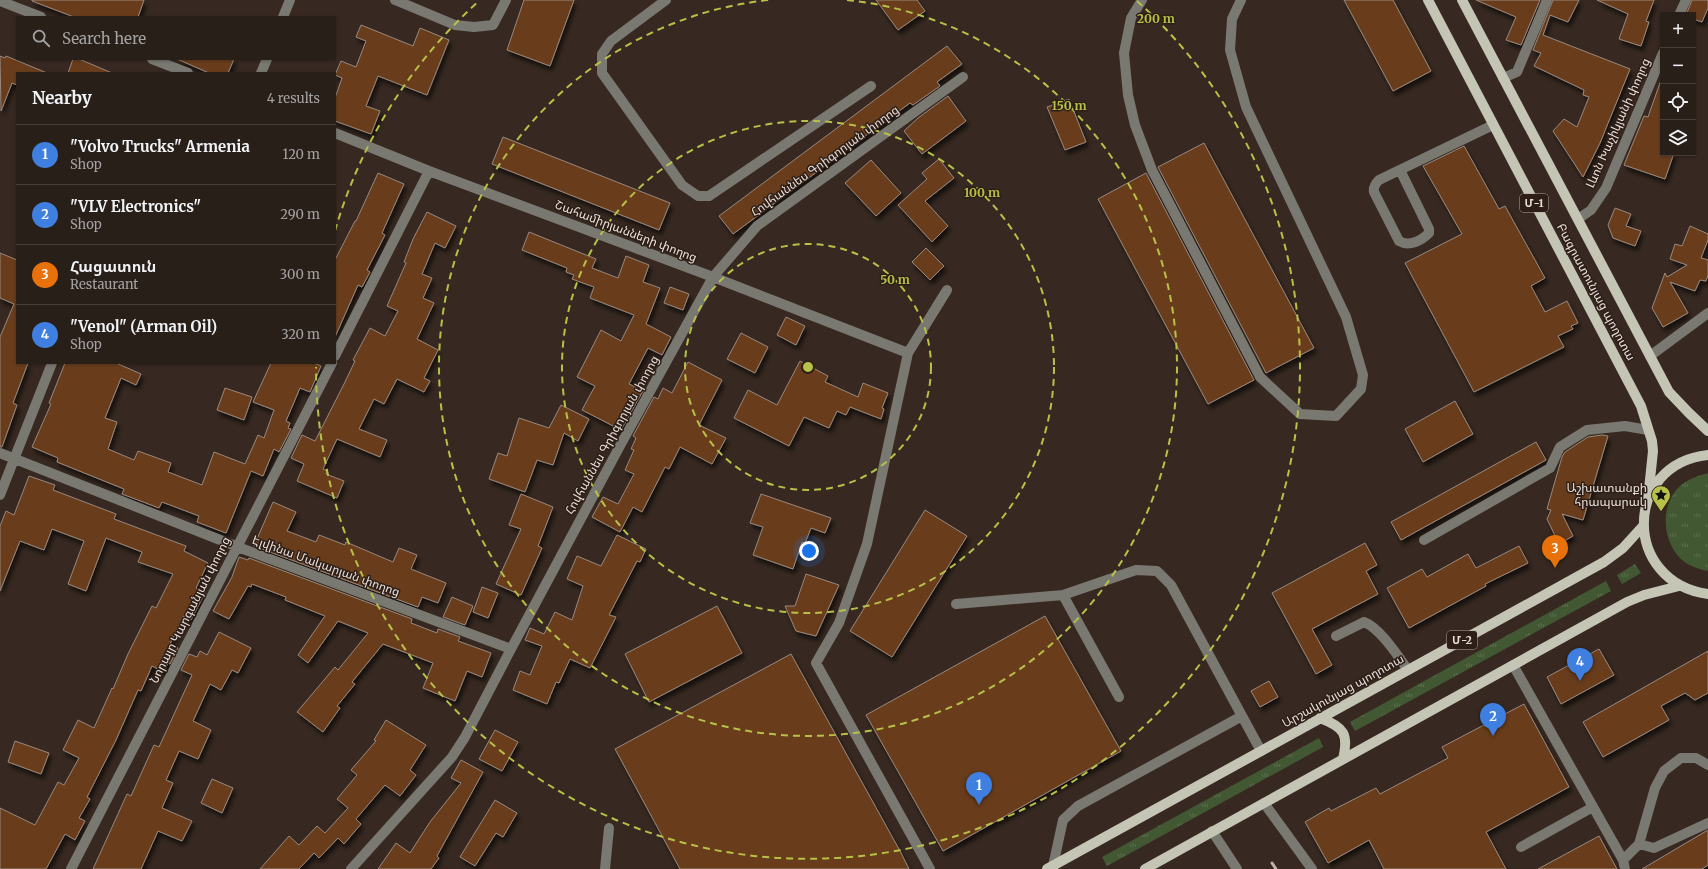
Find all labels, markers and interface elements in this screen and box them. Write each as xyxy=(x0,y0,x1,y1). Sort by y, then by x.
text: 200 m xyxy=(1137,11,1175,26)
map controls xyxy=(1660,12,1696,156)
button: + xyxy=(1660,12,1696,48)
search box xyxy=(16,16,336,60)
icon: search xyxy=(30,27,52,49)
text: Search here xyxy=(62,29,146,48)
button: − xyxy=(1660,48,1696,84)
street label: Լևոն Խաչիկյանի փողոց xyxy=(1582,56,1653,190)
button: locate xyxy=(1660,84,1696,120)
text: Nearby xyxy=(32,87,92,109)
text: 4 results xyxy=(267,90,320,107)
text: 150 m xyxy=(1052,98,1087,113)
street label: Հովհաննես Գրիգորյան փողոց xyxy=(748,102,902,219)
button: layers xyxy=(1660,120,1696,156)
text: "Volvo Trucks" Armenia xyxy=(70,137,250,156)
text: 1 xyxy=(42,146,48,163)
text: 120 m xyxy=(282,146,320,163)
text: Shop xyxy=(70,156,102,173)
text: 100 m xyxy=(964,185,1000,200)
road number: Մ-1 xyxy=(1520,194,1548,212)
street label: Շահամիրյանների փողոց xyxy=(553,196,699,265)
text: "VLV Electronics" xyxy=(70,197,201,216)
text: 2 xyxy=(41,206,49,223)
text: 290 m xyxy=(280,206,320,223)
text: Shop xyxy=(70,216,102,233)
street label: Բագրատունյաց պողոտա xyxy=(1554,221,1639,363)
text: Հացատուն xyxy=(70,257,156,276)
text: 3 xyxy=(41,266,49,283)
text: 300 m xyxy=(280,266,320,283)
text: 50 m xyxy=(880,272,910,287)
text: Restaurant xyxy=(70,276,138,293)
text: "Venol" (Arman Oil) xyxy=(70,317,217,336)
text: 4 xyxy=(41,326,49,343)
text: 320 m xyxy=(281,326,320,343)
text: Shop xyxy=(70,336,102,353)
street label: Հովհաննես Գրիգորյան փողոց xyxy=(562,353,662,517)
centre of rings xyxy=(801,360,815,374)
place label: Աշխատանքի հրապարակ xyxy=(1566,480,1647,509)
place icon: Աշխատանքի հրապարակ xyxy=(1650,484,1672,512)
street label: Էլվինա Մակարյան փողոց xyxy=(250,532,402,599)
street label: Նորայր Կարգանյան փողոց xyxy=(146,534,233,686)
pin: 3 xyxy=(1542,535,1568,568)
your location xyxy=(799,541,819,561)
road number: Մ-2 xyxy=(1447,631,1477,649)
pin: 4 xyxy=(1567,648,1593,681)
street label: Արշակունյաց պողոտա xyxy=(1279,651,1406,730)
pin: 2 xyxy=(1480,703,1506,736)
pin: 1 xyxy=(966,772,992,805)

